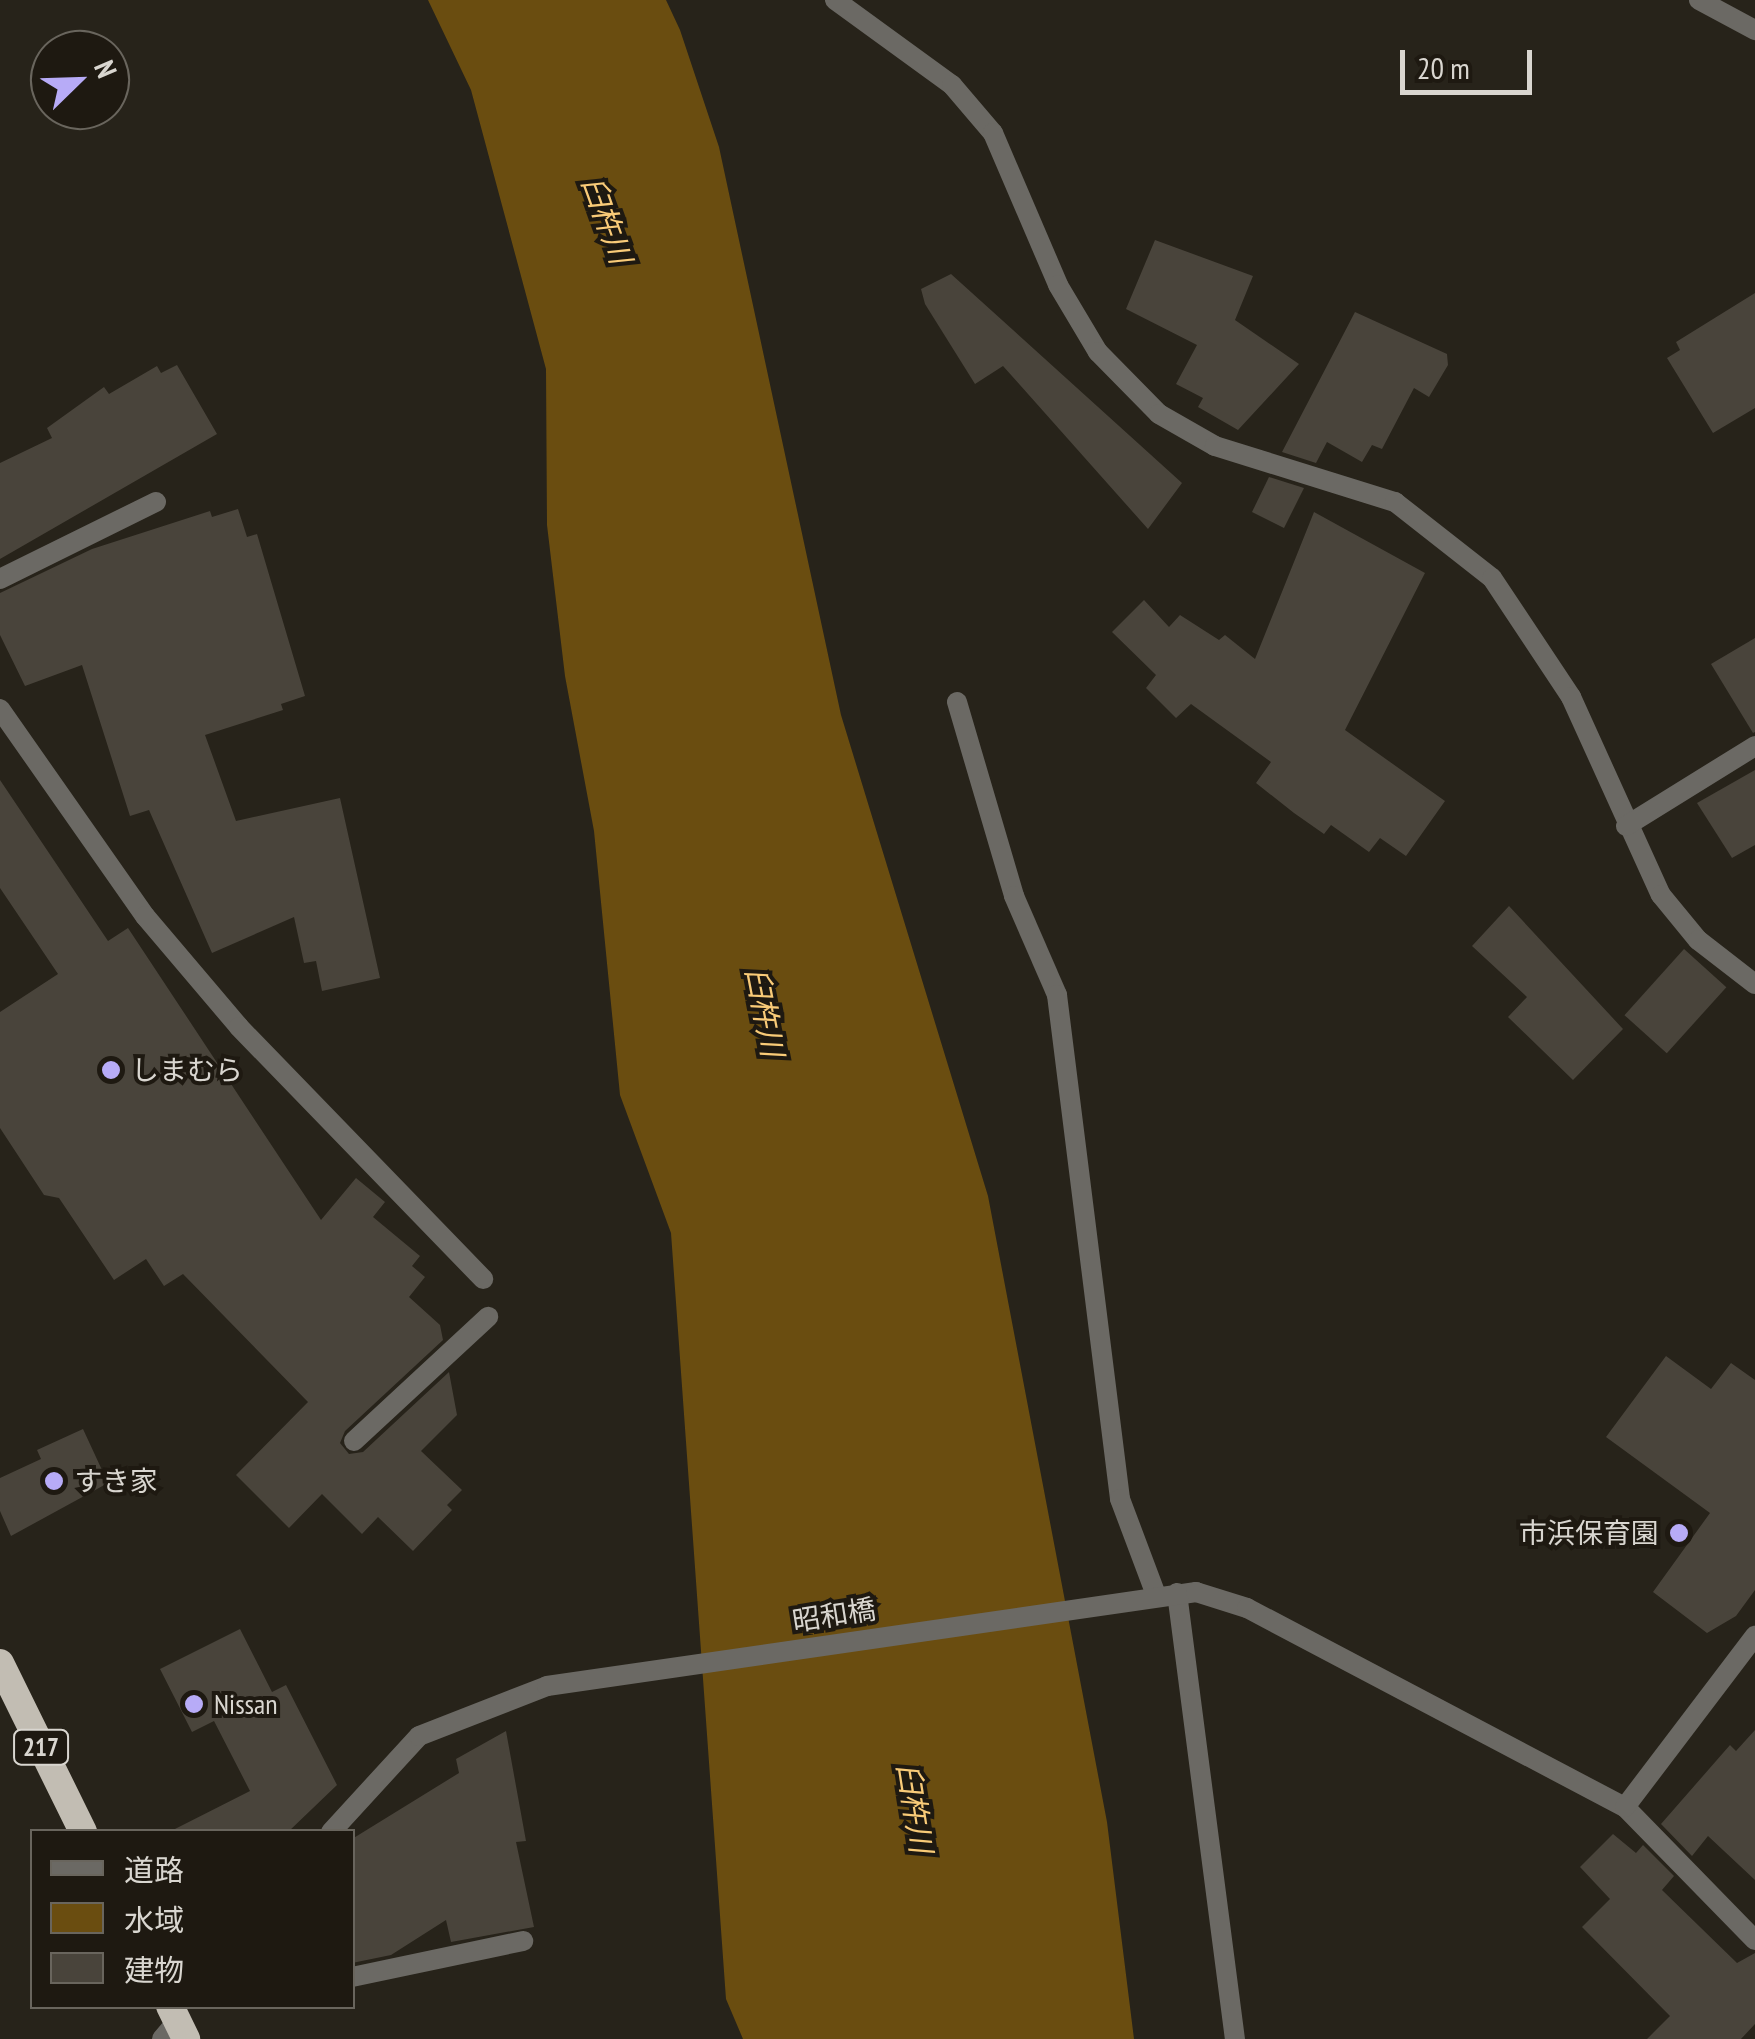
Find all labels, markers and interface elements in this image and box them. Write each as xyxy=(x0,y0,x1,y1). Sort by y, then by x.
north arrow xyxy=(30,30,130,130)
scale bar xyxy=(1405,30,1538,92)
text: 20 m xyxy=(1417,48,1470,87)
text: N xyxy=(86,55,126,83)
water label: 臼杵川 xyxy=(575,172,639,268)
water label: 臼杵川 xyxy=(739,964,791,1060)
place label: しまむら xyxy=(131,1053,243,1087)
marker: しまむら xyxy=(100,1059,122,1081)
place label: すき家 xyxy=(74,1464,158,1498)
marker: すき家 xyxy=(43,1470,65,1492)
place label: 市浜保育園 xyxy=(1519,1516,1659,1550)
marker: 市浜保育園 xyxy=(1668,1522,1690,1544)
street label: 昭和橋 xyxy=(790,1592,878,1638)
place label: Nissan xyxy=(214,1687,278,1721)
marker: Nissan xyxy=(183,1693,205,1715)
road number: 217 xyxy=(11,1727,71,1767)
water label: 臼杵川 xyxy=(890,1761,940,1855)
legend xyxy=(30,1829,355,2009)
text: 道路 xyxy=(124,1850,184,1889)
text: 水域 xyxy=(124,1900,184,1939)
text: 建物 xyxy=(124,1950,184,1989)

